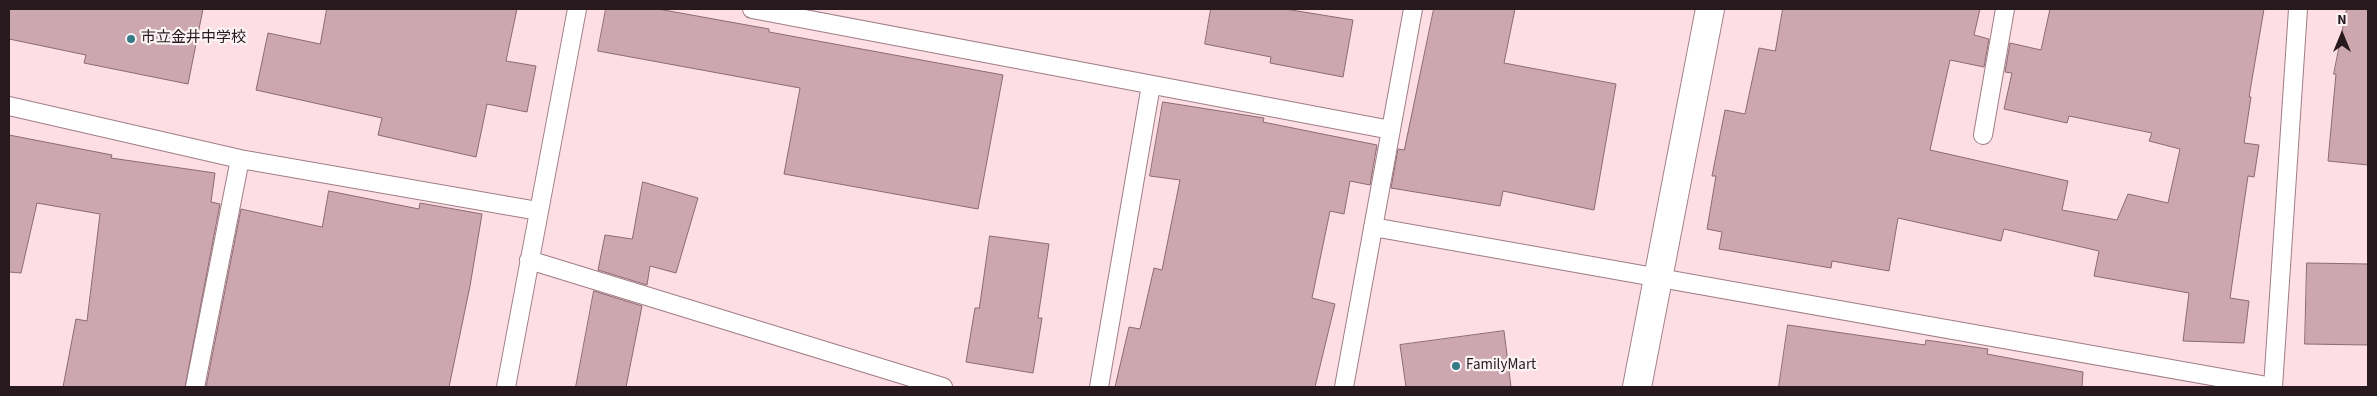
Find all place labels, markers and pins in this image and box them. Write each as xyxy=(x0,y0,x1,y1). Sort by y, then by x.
place label: 市立金井中学校 xyxy=(141,30,246,48)
marker: 市立金井中学校 xyxy=(125,33,137,45)
place label: FamilyMart xyxy=(1466,357,1536,375)
marker: FamilyMart xyxy=(1450,360,1462,372)

